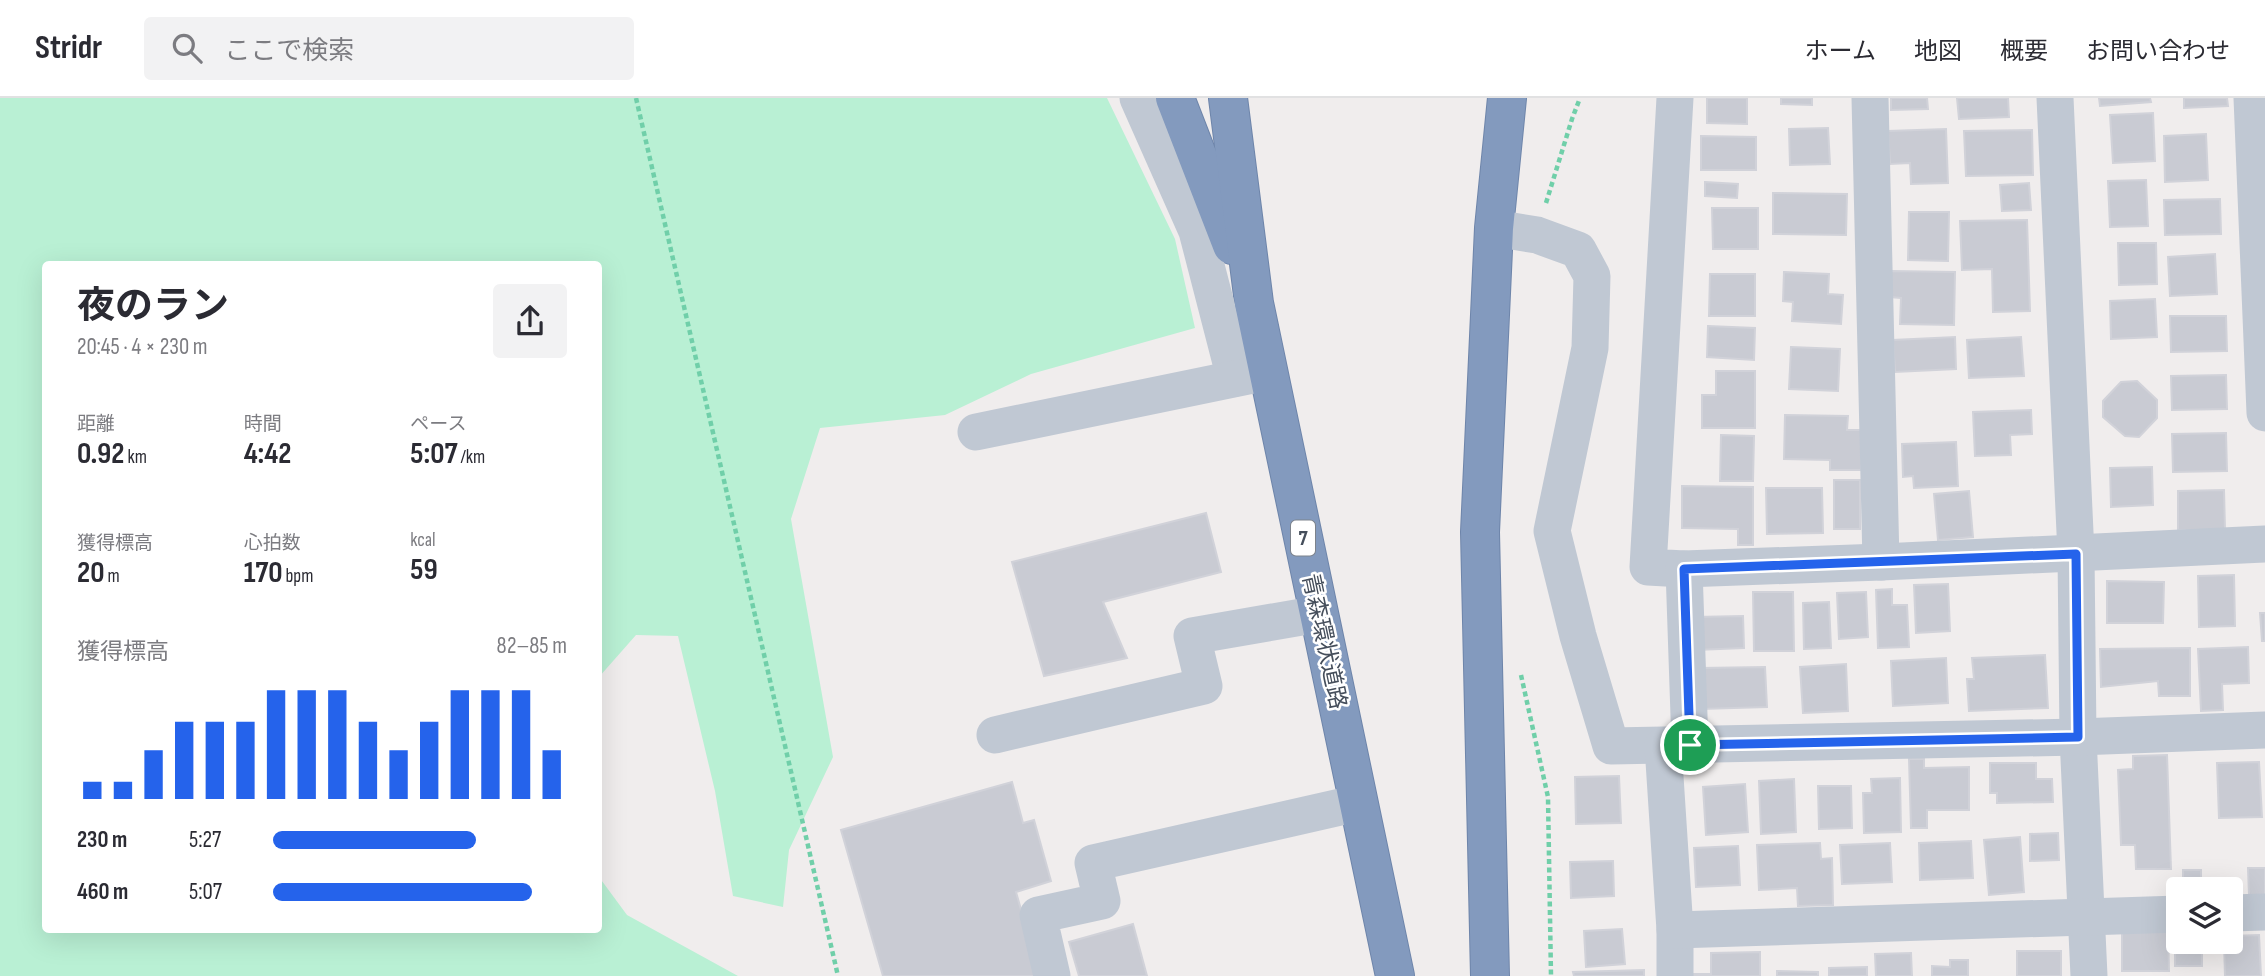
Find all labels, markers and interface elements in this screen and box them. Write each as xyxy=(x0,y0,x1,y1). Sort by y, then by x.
search box xyxy=(144,17,634,80)
text: Stridr xyxy=(35,28,102,68)
icon: search xyxy=(168,29,206,67)
text: ここで検索 xyxy=(224,36,354,67)
text: ホーム xyxy=(1805,37,1876,66)
text: 地図 xyxy=(1914,37,1962,66)
text: 概要 xyxy=(2000,37,2048,66)
text: お問い合わせ xyxy=(2086,37,2230,66)
text: 夜のラン xyxy=(77,284,229,329)
button: share xyxy=(493,284,567,358)
text: 20:45 · 4 × 230 m xyxy=(77,333,208,361)
text: 距離 xyxy=(77,413,115,436)
text: 時間 xyxy=(244,413,282,436)
text: ペース xyxy=(410,413,466,436)
text: 0.92 xyxy=(77,436,124,472)
text: 4:42 xyxy=(244,436,291,472)
text: 5:07 xyxy=(410,436,458,472)
text: km xyxy=(124,446,147,469)
text: /km xyxy=(458,446,485,469)
road number: 7 xyxy=(1291,520,1315,556)
text: kcal xyxy=(410,529,435,552)
text: 獲得標高 xyxy=(77,532,153,555)
text: 心拍数 xyxy=(244,532,301,555)
text: 59 xyxy=(410,552,438,588)
text: 20 xyxy=(77,555,104,591)
text: 170 xyxy=(244,555,282,591)
text: m xyxy=(104,565,120,588)
text: bpm xyxy=(282,565,313,588)
street label: 青森環状道路 xyxy=(1296,571,1352,712)
text: 82–85 m xyxy=(497,632,567,660)
text: 獲得標高 xyxy=(77,638,169,666)
pin xyxy=(1660,715,1720,775)
icon: arrive xyxy=(1671,726,1709,764)
text: 230 m xyxy=(77,826,127,854)
text: 5:27 xyxy=(189,826,221,854)
map controls xyxy=(2166,877,2243,954)
button: layers xyxy=(2166,877,2243,954)
text: 460 m xyxy=(77,878,128,906)
text: 5:07 xyxy=(189,878,222,906)

